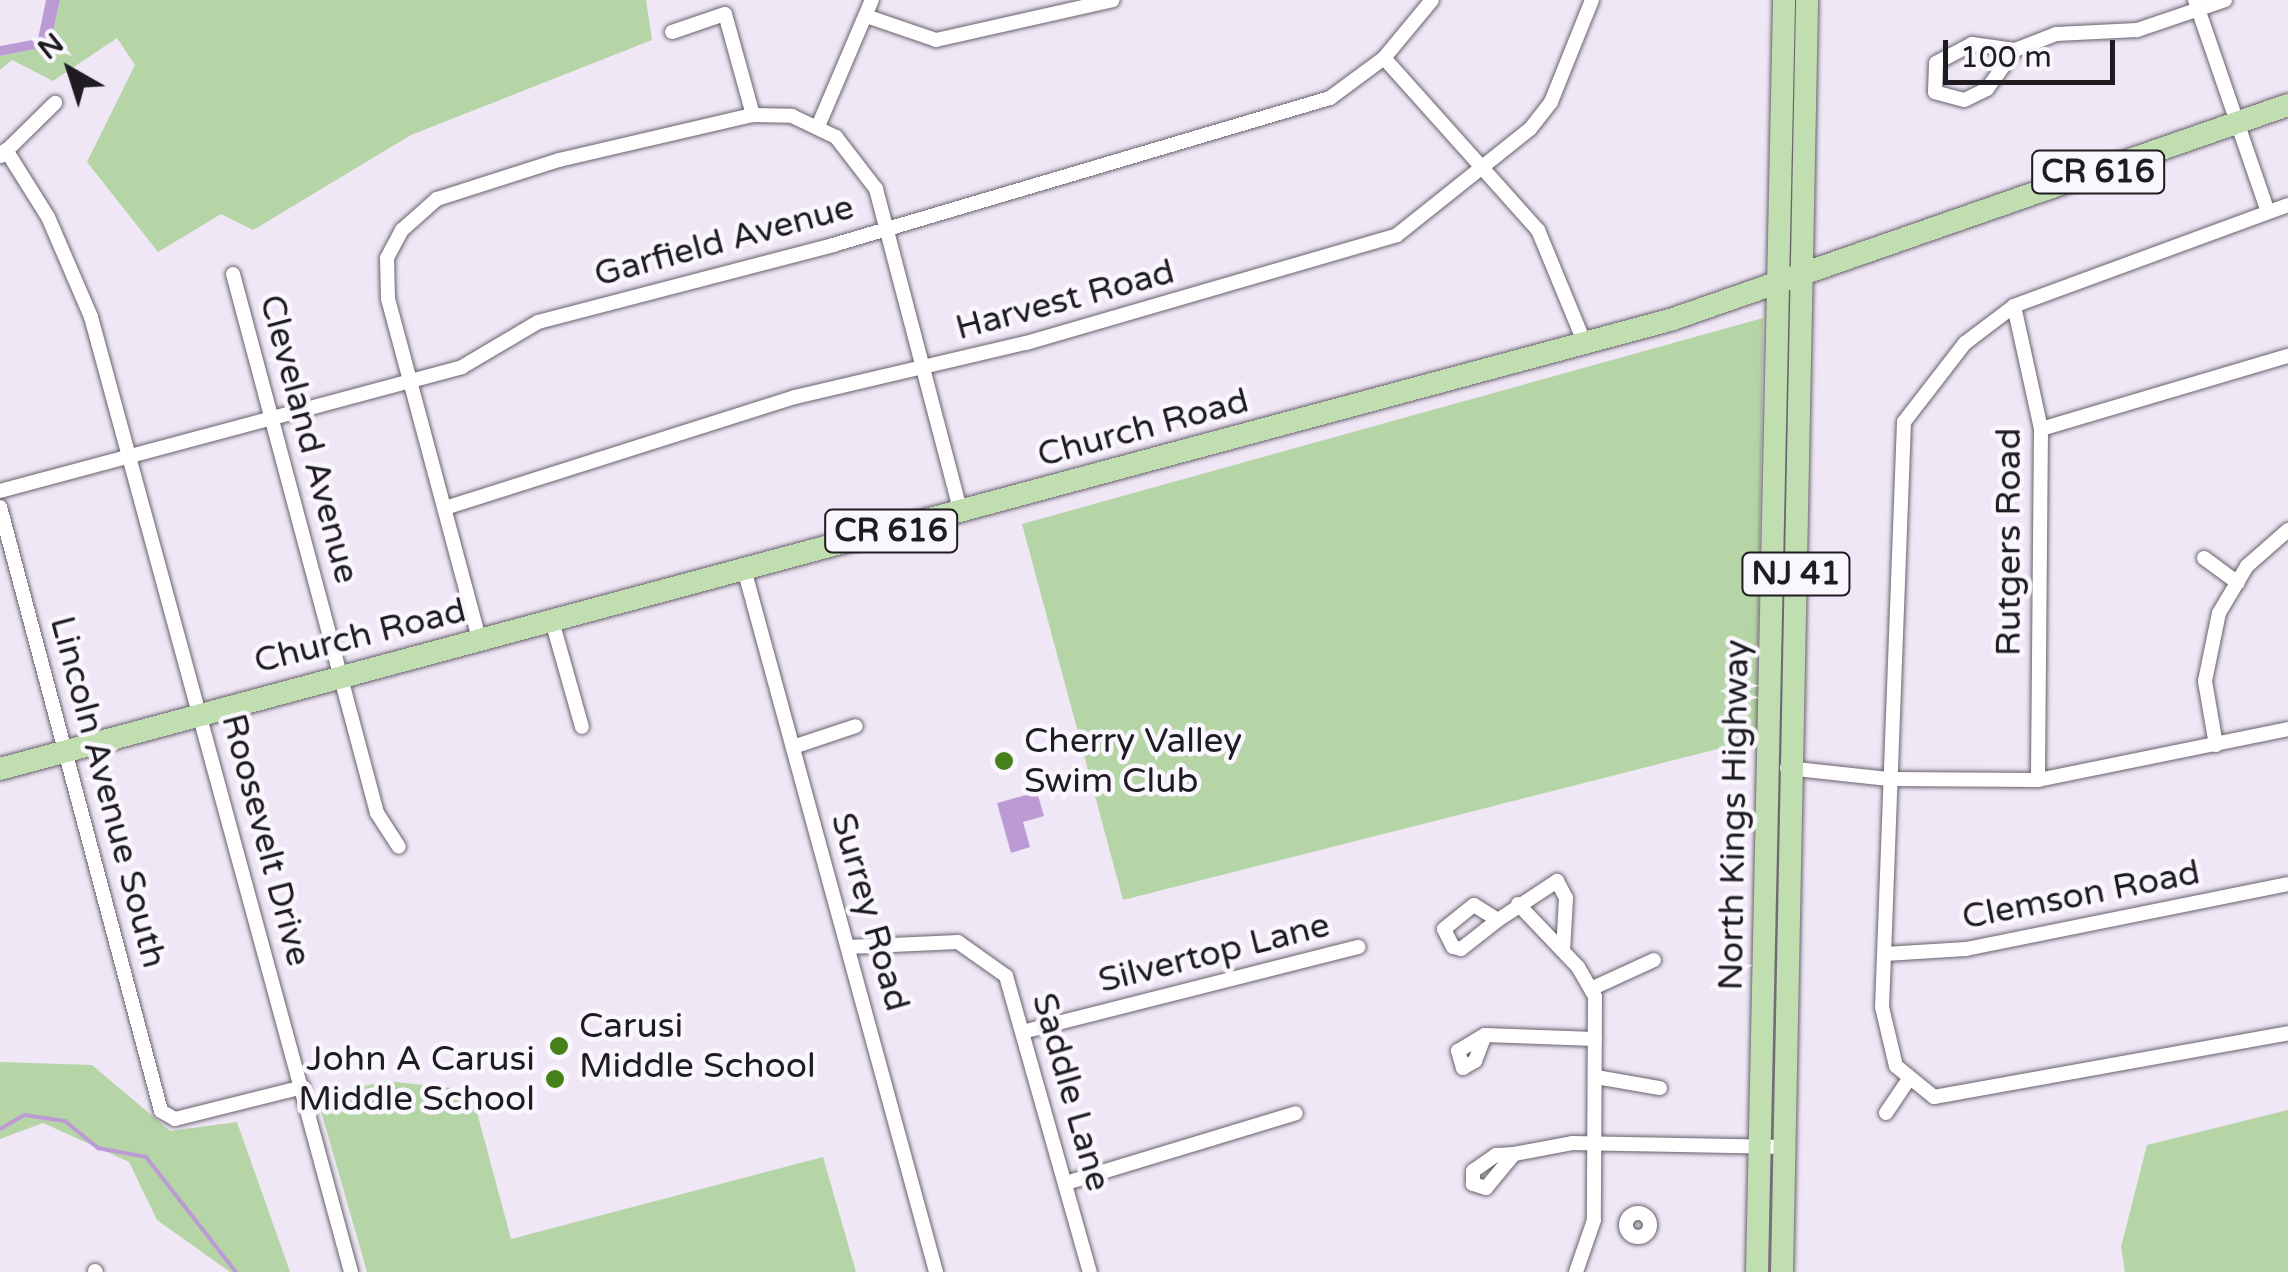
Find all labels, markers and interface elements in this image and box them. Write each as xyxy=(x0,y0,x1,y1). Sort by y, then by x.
north arrow xyxy=(20,20,120,120)
scale bar xyxy=(1948,20,2120,82)
text: N xyxy=(32,26,71,67)
text: 100 m xyxy=(1960,39,2052,76)
road number: CR 616 xyxy=(2030,145,2166,199)
street label: Garfield Avenue xyxy=(590,186,858,296)
street label: Harvest Road xyxy=(951,251,1179,349)
street label: Cleveland Avenue xyxy=(250,290,368,588)
street label: Church Road xyxy=(1033,380,1253,476)
street label: Rutgers Road xyxy=(1988,428,2030,656)
road number: CR 616 xyxy=(824,504,958,558)
road number: NJ 41 xyxy=(1741,547,1851,601)
street label: Church Road xyxy=(250,589,470,683)
street label: Lincoln Avenue South xyxy=(41,612,175,972)
street label: North Kings Highway xyxy=(1710,639,1758,991)
street label: Roosevelt Drive xyxy=(212,709,320,971)
place label: Cherry Valley Swim Club xyxy=(1024,720,1242,802)
marker: Cherry Valley Swim Club xyxy=(993,750,1015,772)
street label: Surrey Road xyxy=(822,808,918,1016)
street label: Clemson Road xyxy=(1958,851,2204,939)
street label: Silvertop Lane xyxy=(1094,904,1334,1002)
street label: Saddle Lane xyxy=(1023,988,1119,1196)
place label: Carusi Middle School xyxy=(579,1005,816,1087)
marker: Carusi Middle School xyxy=(548,1035,570,1057)
place label: John A Carusi Middle School xyxy=(298,1038,535,1120)
marker: John A Carusi Middle School xyxy=(544,1068,566,1090)

